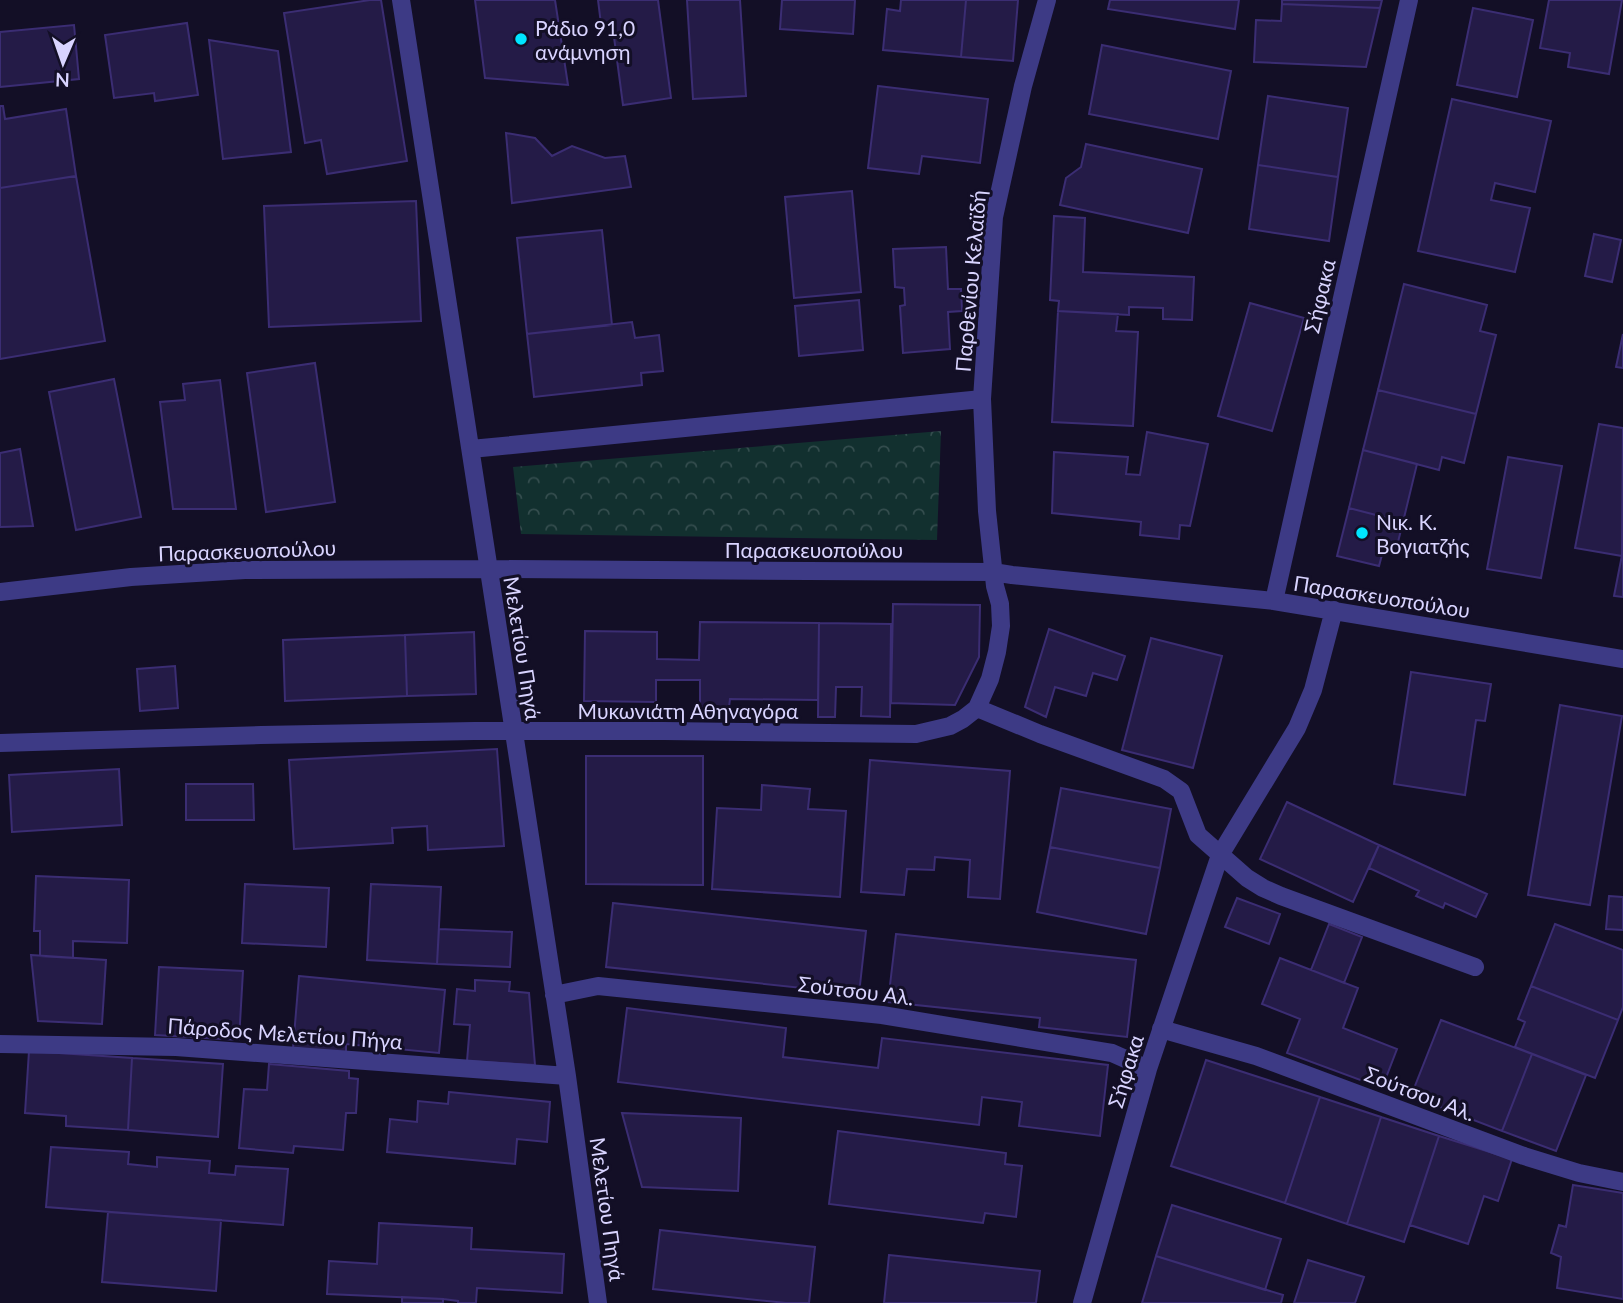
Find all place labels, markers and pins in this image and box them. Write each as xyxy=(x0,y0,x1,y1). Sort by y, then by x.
place label: Ράδιο 91,0 ανάμνηση xyxy=(535,15,635,64)
marker: Ράδιο 91,0 ανάμνηση xyxy=(513,31,529,47)
place label: Νικ. Κ. Βογιατζής xyxy=(1376,509,1470,558)
marker: Νικ. Κ. Βογιατζής xyxy=(1354,525,1370,541)

